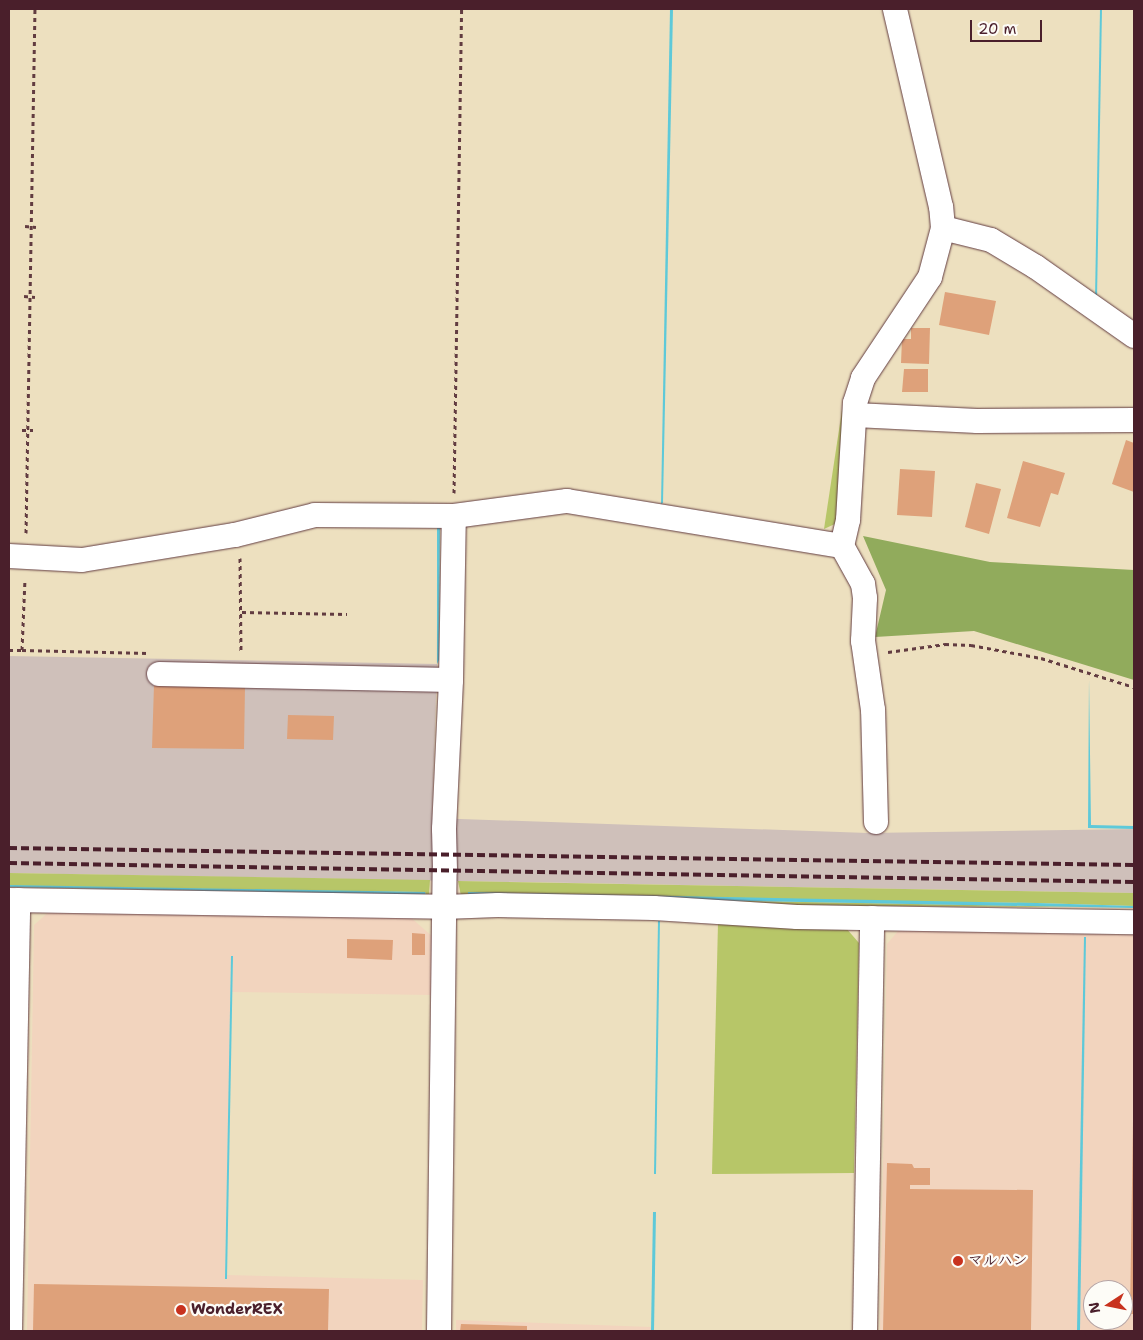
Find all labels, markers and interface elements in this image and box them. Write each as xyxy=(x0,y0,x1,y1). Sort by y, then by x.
scale bar xyxy=(973,10,1046,42)
text: 20 m xyxy=(978,19,1017,39)
place label: マルハン xyxy=(968,1252,1028,1270)
marker: マルハン xyxy=(952,1255,964,1267)
north arrow xyxy=(1083,1280,1133,1330)
place label: WonderREX xyxy=(191,1301,283,1319)
text: N xyxy=(1084,1301,1104,1315)
marker: WonderREX xyxy=(175,1304,187,1316)

